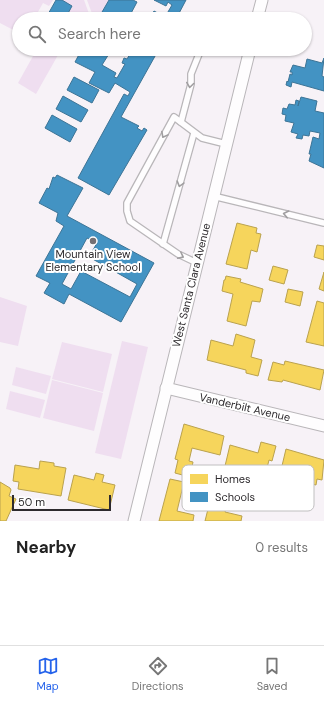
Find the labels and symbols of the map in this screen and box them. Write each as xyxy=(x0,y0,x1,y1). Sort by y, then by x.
one-way arrow xyxy=(186,82,195,88)
one-way arrow xyxy=(161,131,169,138)
one-way arrow xyxy=(176,180,185,187)
one-way arrow xyxy=(283,210,289,218)
street label: West Santa Clara Avenue xyxy=(169,221,213,349)
marker: Mountain View Elementary School xyxy=(88,236,98,246)
place label: Mountain View Elementary School xyxy=(45,247,141,274)
one-way arrow xyxy=(177,251,185,258)
street label: Vanderbilt Avenue xyxy=(198,390,292,424)
legend xyxy=(182,465,314,511)
text: Homes xyxy=(215,472,251,486)
text: Schools xyxy=(215,490,255,504)
scale bar xyxy=(12,493,111,512)

